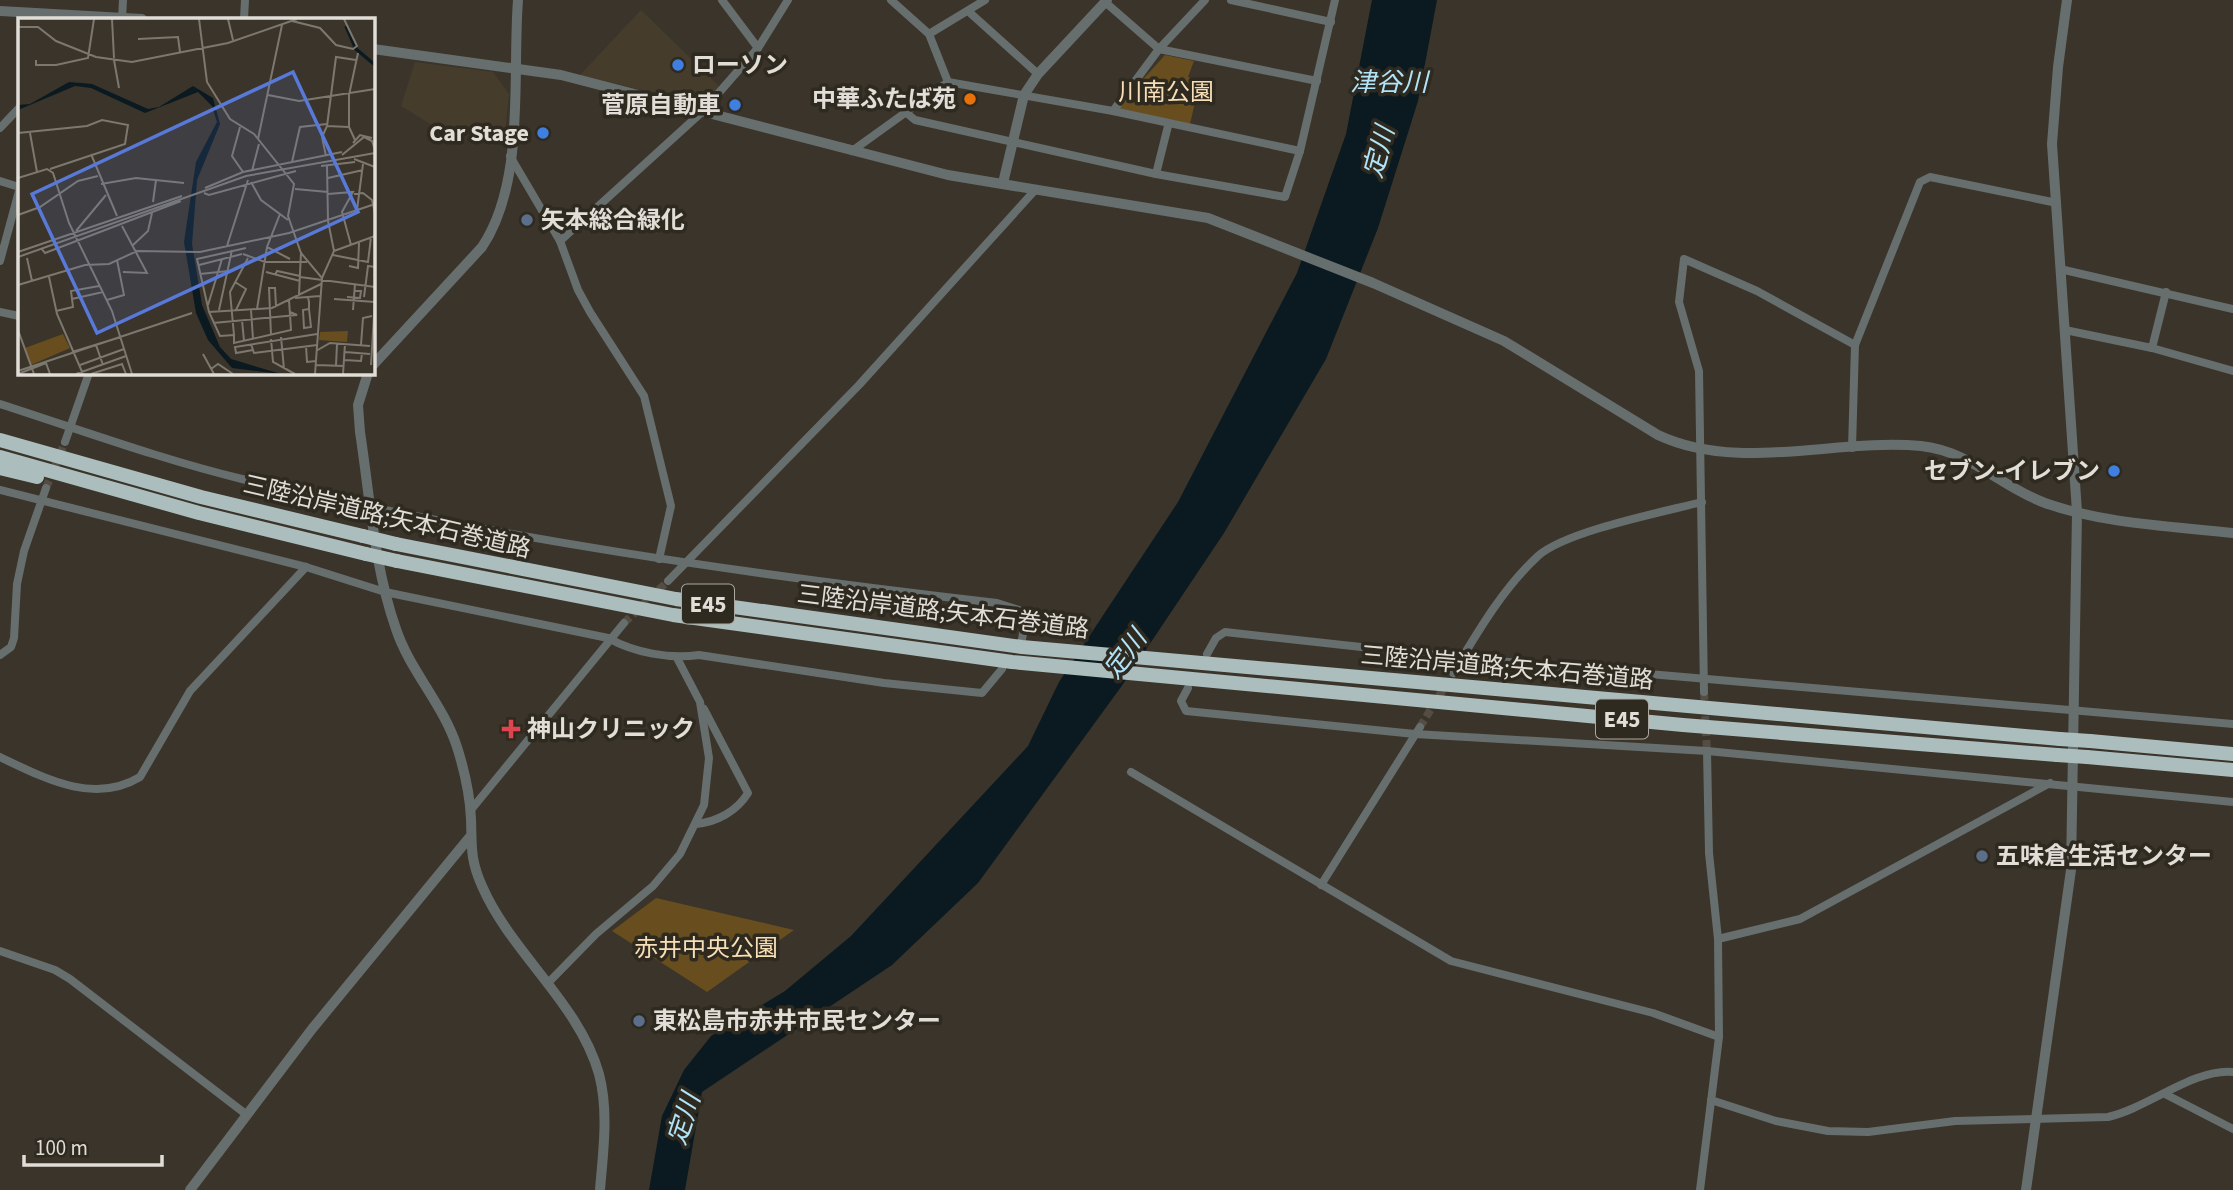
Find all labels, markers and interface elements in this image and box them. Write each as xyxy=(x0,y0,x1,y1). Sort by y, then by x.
inset map xyxy=(18,18,374,374)
place label: ローソン xyxy=(692,48,788,83)
marker: ローソン xyxy=(670,57,686,73)
water label: 津谷川 xyxy=(1350,64,1431,101)
park label: 川南公園 xyxy=(1118,75,1214,110)
place label: 中華ふたば苑 xyxy=(812,82,956,117)
place label: 菅原自動車 xyxy=(601,88,721,123)
marker: 中華ふたば苑 xyxy=(962,91,978,107)
marker: 菅原自動車 xyxy=(727,97,743,113)
place label: Car Stage xyxy=(429,116,529,151)
water label: 定川 xyxy=(1354,119,1404,182)
marker: Car Stage xyxy=(535,125,551,141)
place label: 矢本総合緑化 xyxy=(541,203,685,238)
marker: 矢本総合緑化 xyxy=(519,212,535,228)
place label: セブン-イレブン xyxy=(1924,454,2100,489)
marker: セブン-イレブン xyxy=(2106,463,2122,479)
street label: 三陸沿岸道路;矢本石巻道路 xyxy=(240,467,534,567)
street label: 三陸沿岸道路;矢本石巻道路 xyxy=(795,577,1091,647)
road number: E45 xyxy=(682,584,734,624)
water label: 定川 xyxy=(1095,620,1157,686)
street label: 三陸沿岸道路;矢本石巻道路 xyxy=(1359,638,1655,698)
road number: E45 xyxy=(1596,699,1648,738)
place label: 神山クリニック xyxy=(527,712,695,747)
marker: 神山クリニック xyxy=(501,719,521,739)
place label: 五味倉生活センター xyxy=(1996,839,2212,874)
marker: 五味倉生活センター xyxy=(1974,848,1990,864)
park label: 赤井中央公園 xyxy=(634,931,778,966)
place label: 東松島市赤井市民センター xyxy=(653,1004,941,1039)
marker: 東松島市赤井市民センター xyxy=(631,1013,647,1029)
water label: 定川 xyxy=(658,1086,711,1149)
scale bar xyxy=(24,1124,163,1168)
text: 100 m xyxy=(35,1133,88,1163)

